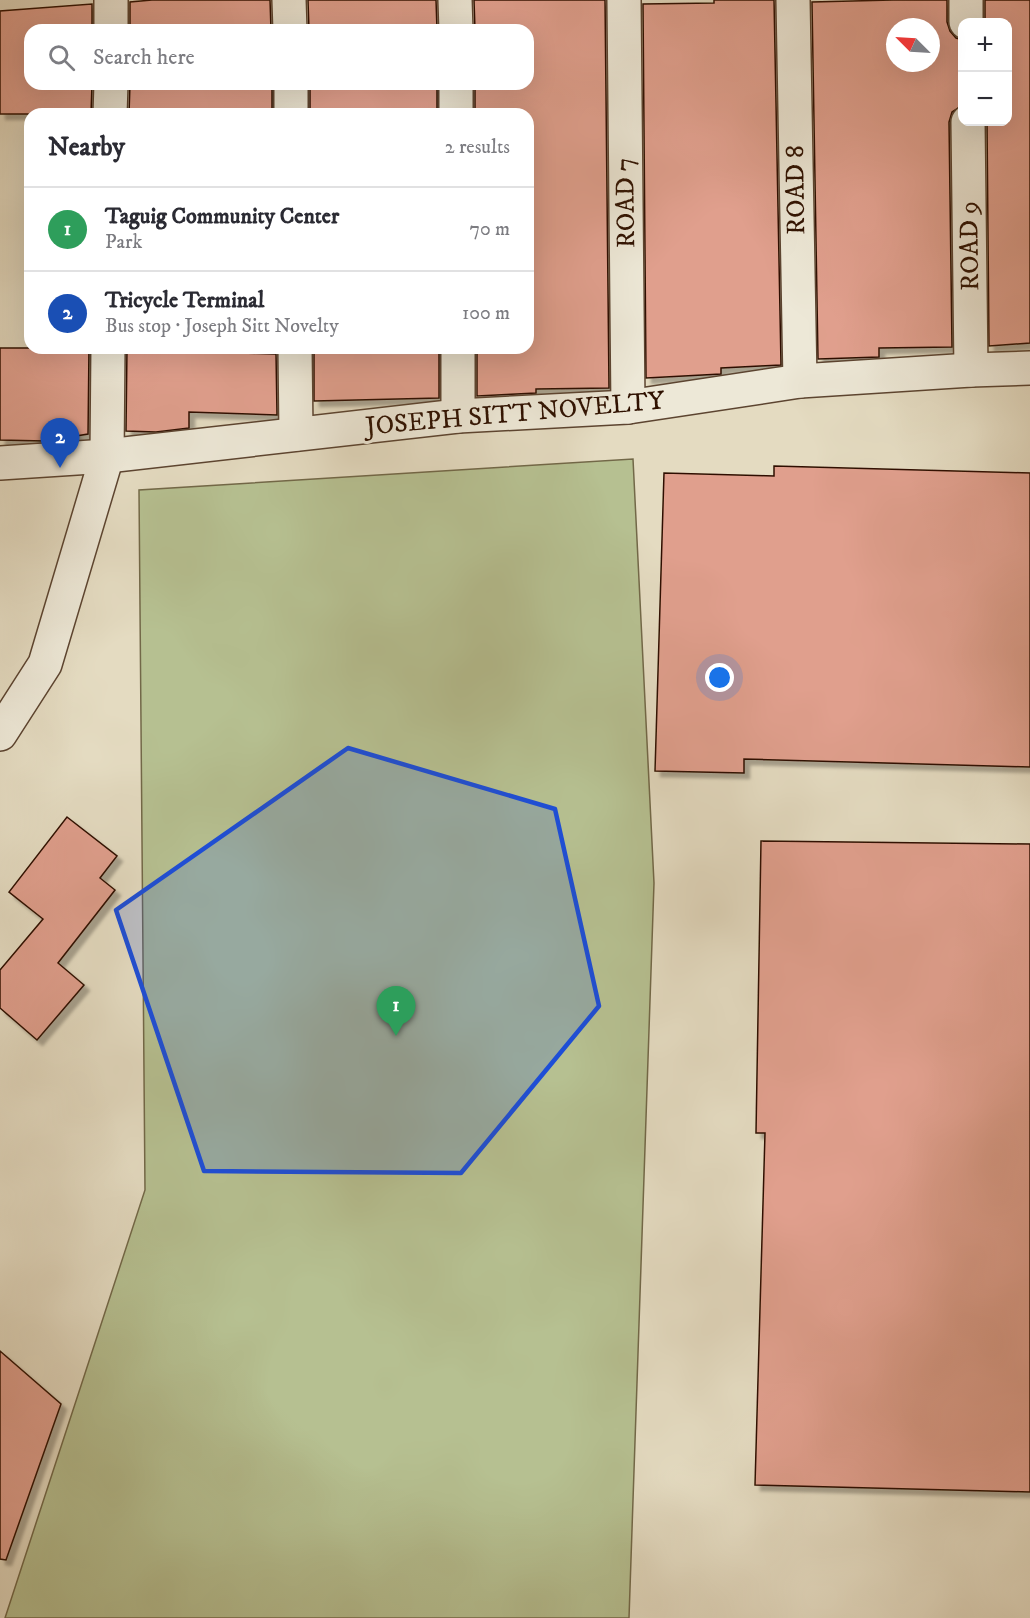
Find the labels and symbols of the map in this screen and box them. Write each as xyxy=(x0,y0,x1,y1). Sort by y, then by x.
north arrow xyxy=(886,18,940,72)
street label: ROAD 8 xyxy=(779,145,813,235)
street label: ROAD 7 xyxy=(609,157,643,249)
street label: ROAD 9 xyxy=(953,201,987,291)
street label: JOSEPH SITT NOVELTY xyxy=(362,384,666,444)
pin: 2 xyxy=(40,418,80,468)
your location xyxy=(705,663,734,692)
pin: 1 xyxy=(376,986,416,1036)

